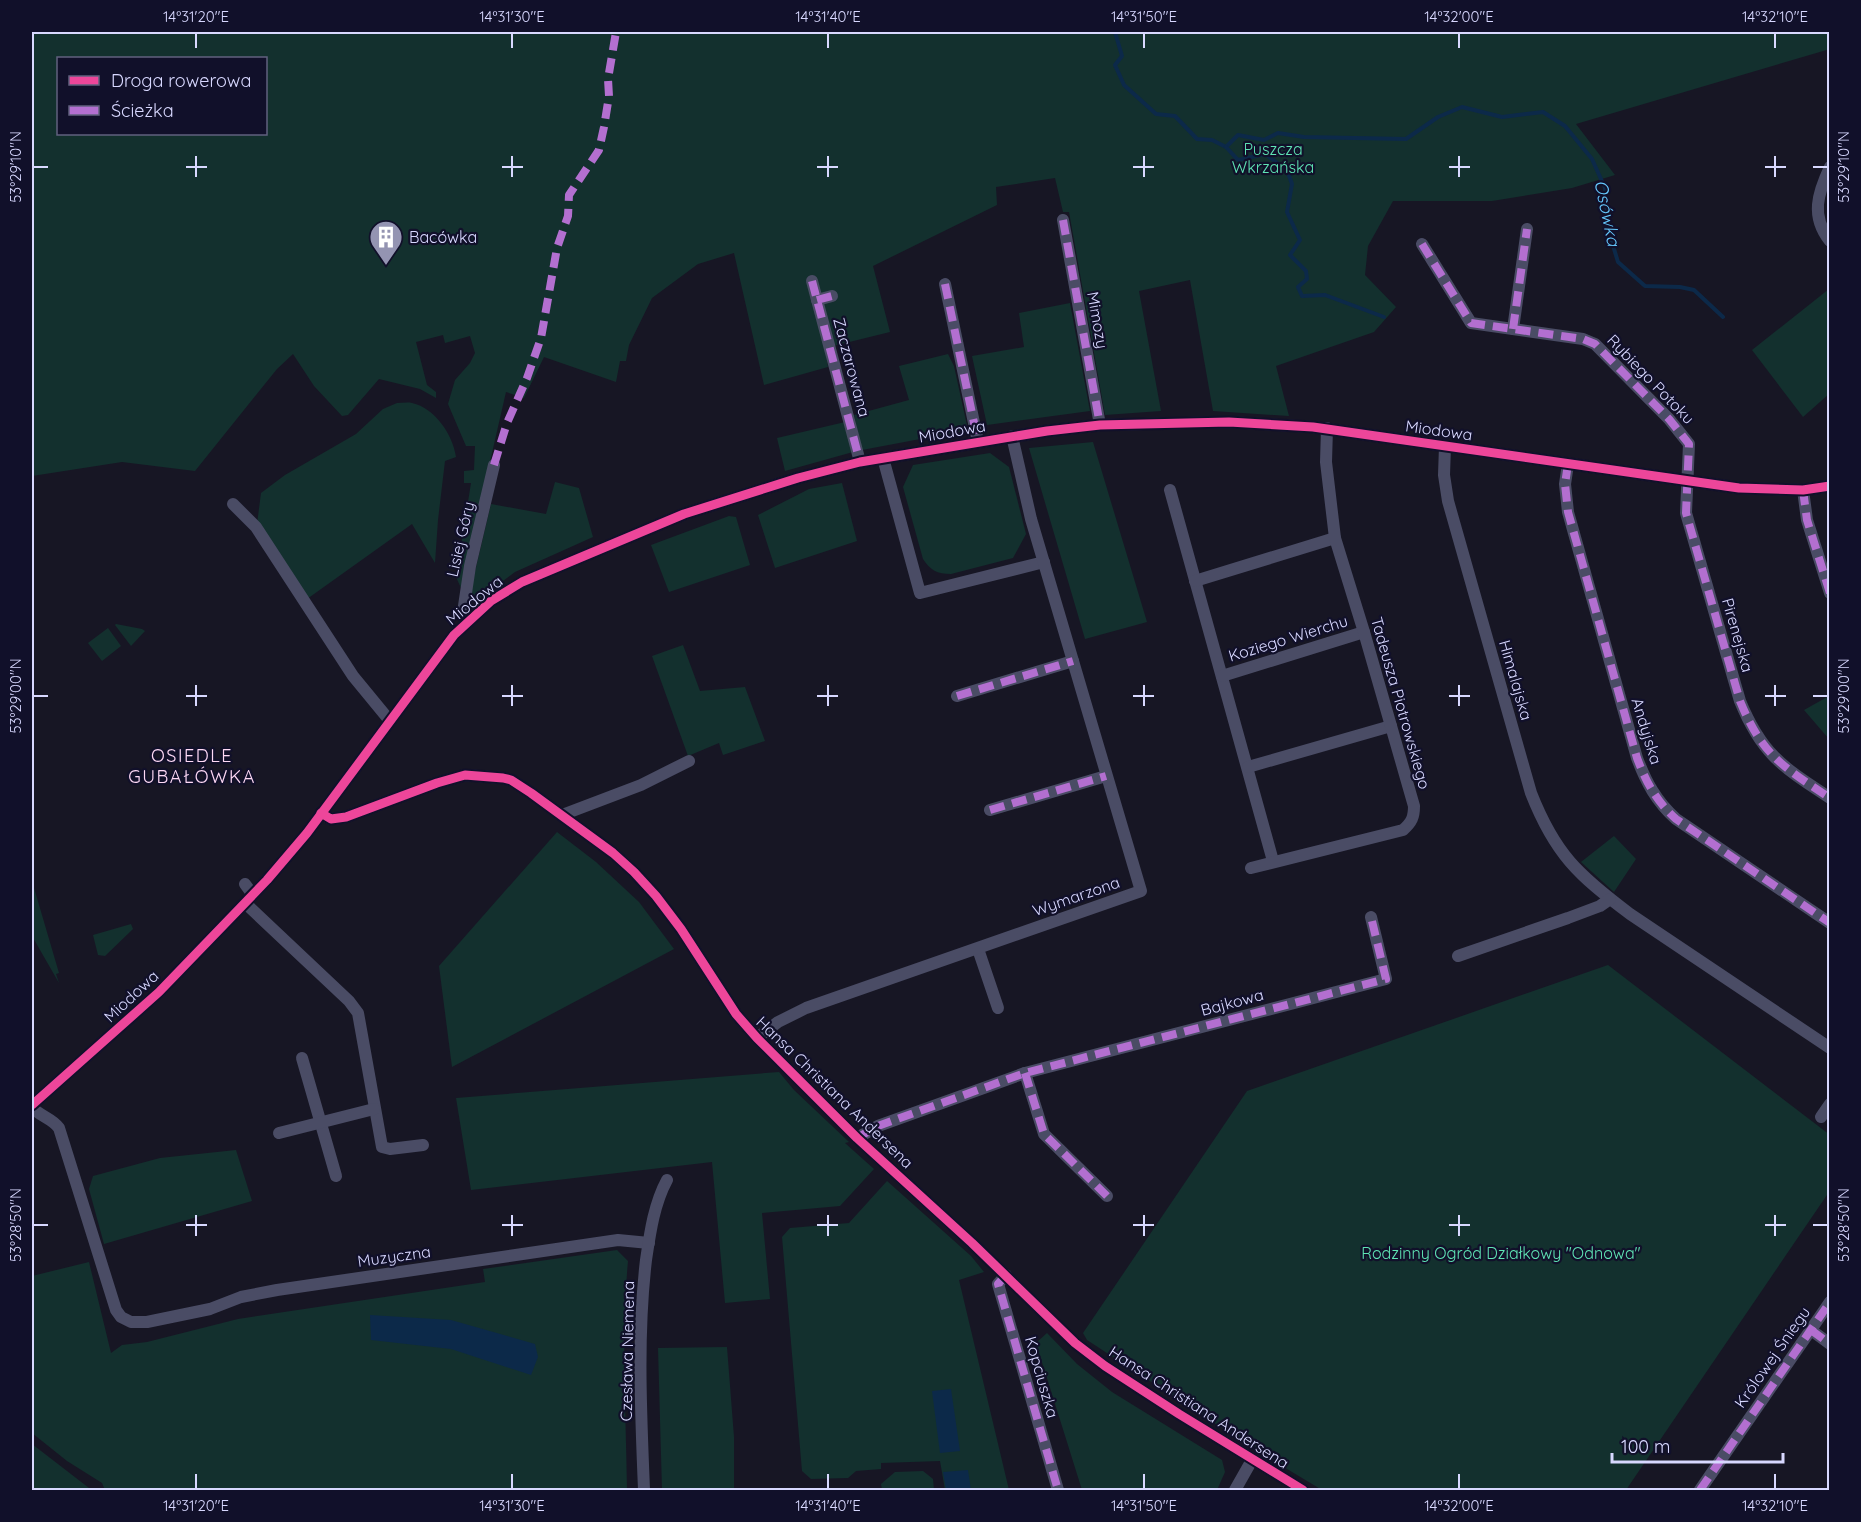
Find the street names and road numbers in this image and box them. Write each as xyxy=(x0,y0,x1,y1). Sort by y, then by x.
street label: Mimozy xyxy=(1083,290,1113,350)
street label: Zaczarowana xyxy=(829,315,875,419)
street label: Rybiego Potoku xyxy=(1603,330,1699,428)
street label: Miodowa xyxy=(917,415,987,447)
street label: Miodowa xyxy=(1404,415,1474,445)
street label: Lisiej Góry xyxy=(442,499,478,579)
street label: Miodowa xyxy=(441,571,507,629)
street label: Pirenejska xyxy=(1718,596,1758,674)
street label: Koziego Wierchu xyxy=(1226,610,1350,666)
street label: Tadeusza Piotrowskiego xyxy=(1367,615,1435,791)
street label: Himalajska xyxy=(1495,638,1537,722)
street label: Andyjska xyxy=(1627,695,1667,767)
street label: Wymarzona xyxy=(1030,872,1122,920)
street label: Miodowa xyxy=(100,966,162,1026)
street label: Bajkowa xyxy=(1198,984,1266,1020)
street label: Hansa Christiana Andersena xyxy=(752,1012,918,1172)
street label: Muzyczna xyxy=(356,1241,432,1271)
street label: Czesława Niemena xyxy=(616,1281,638,1421)
street label: Królowej Śniegu xyxy=(1730,1303,1814,1411)
street label: Kopciuszka xyxy=(1021,1334,1063,1420)
street label: Hansa Christiana Andersena xyxy=(1105,1341,1293,1473)

